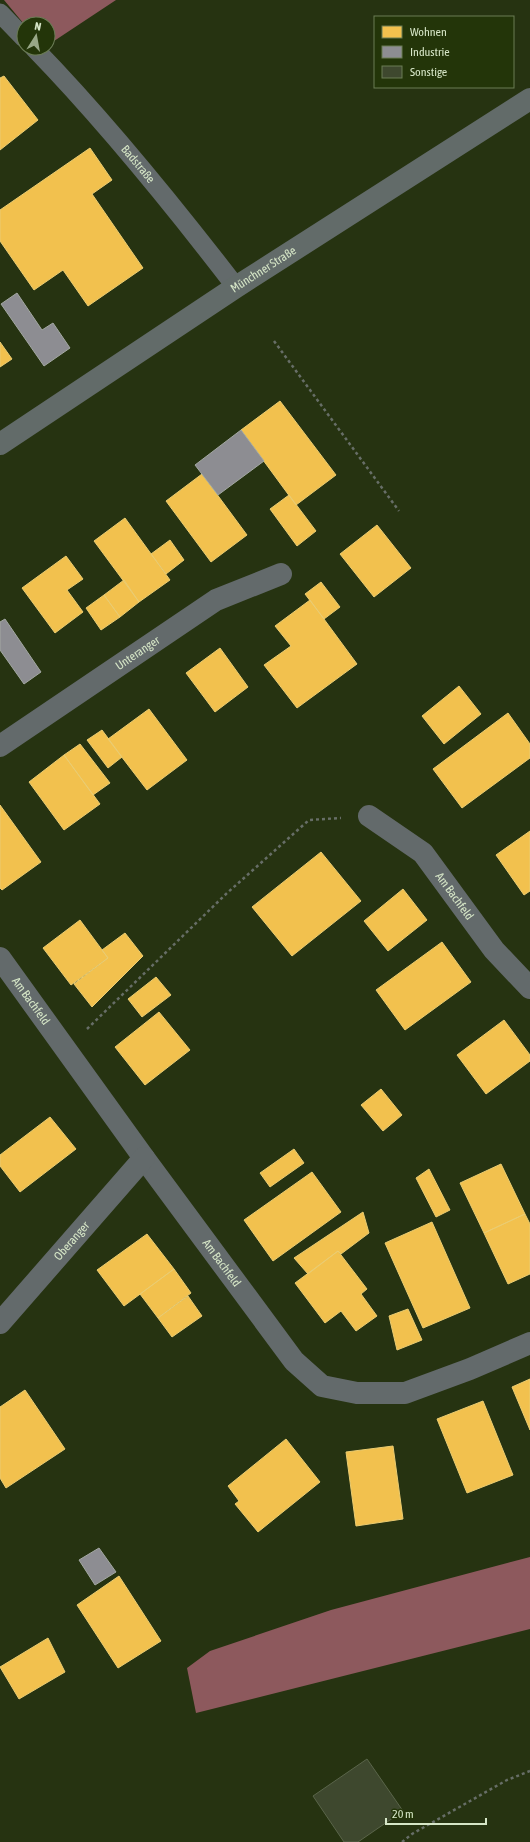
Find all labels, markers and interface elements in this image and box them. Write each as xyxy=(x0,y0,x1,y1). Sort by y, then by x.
north arrow xyxy=(16,16,56,56)
legend xyxy=(374,16,514,88)
text: N xyxy=(34,20,42,33)
text: Wohnen xyxy=(410,25,447,39)
text: Industrie xyxy=(410,45,450,59)
text: Sonstige xyxy=(410,65,447,79)
street label: Badstraße xyxy=(118,143,158,186)
street label: Münchner Straße xyxy=(228,243,299,296)
street label: Unteranger xyxy=(113,633,163,673)
street label: Am Bachfeld xyxy=(433,870,477,923)
street label: Am Bachfeld xyxy=(9,974,53,1028)
street label: Oberanger xyxy=(51,1218,93,1263)
street label: Am Bachfeld xyxy=(200,1237,244,1289)
scale bar xyxy=(386,1800,486,1826)
text: 20 m xyxy=(392,1807,414,1821)

